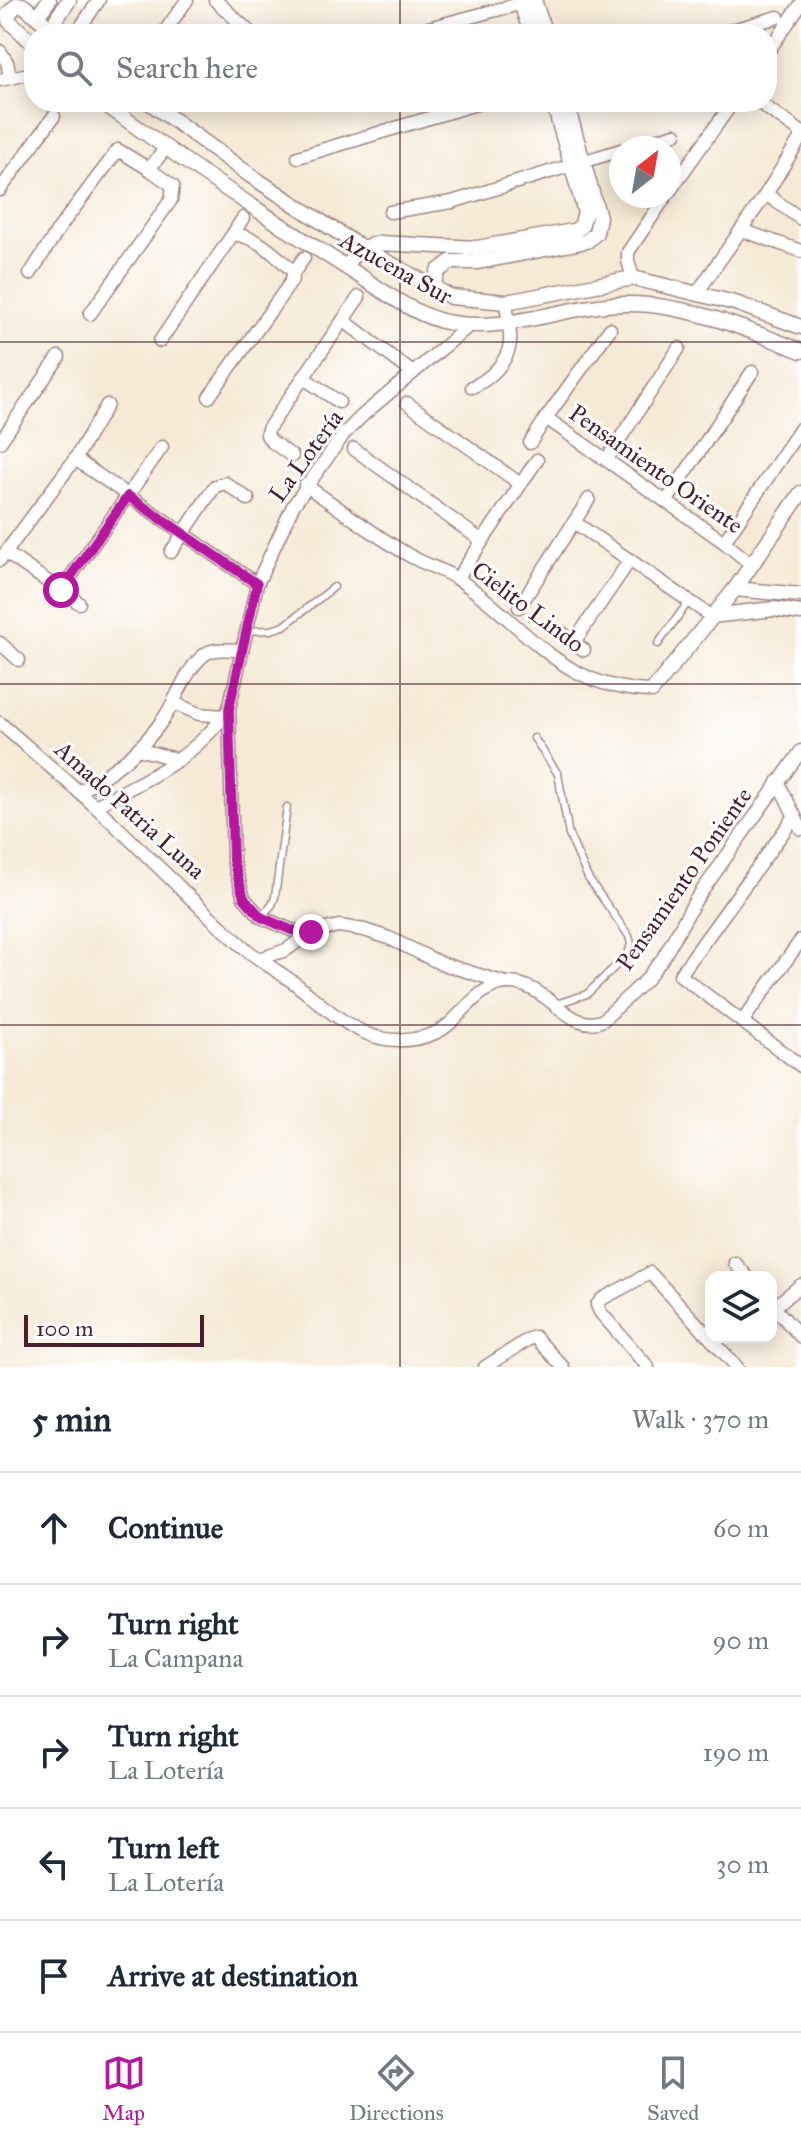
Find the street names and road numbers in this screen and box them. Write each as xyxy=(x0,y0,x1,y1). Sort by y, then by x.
street label: Azucena Sur xyxy=(334,224,458,311)
street label: Pensamiento Oriente xyxy=(563,398,749,540)
street label: La Lotería xyxy=(262,403,350,508)
street label: Cielito Lindo xyxy=(466,555,590,659)
street label: Amado Patria Luna xyxy=(48,734,212,886)
street label: Pensamiento Poniente xyxy=(610,782,758,976)

